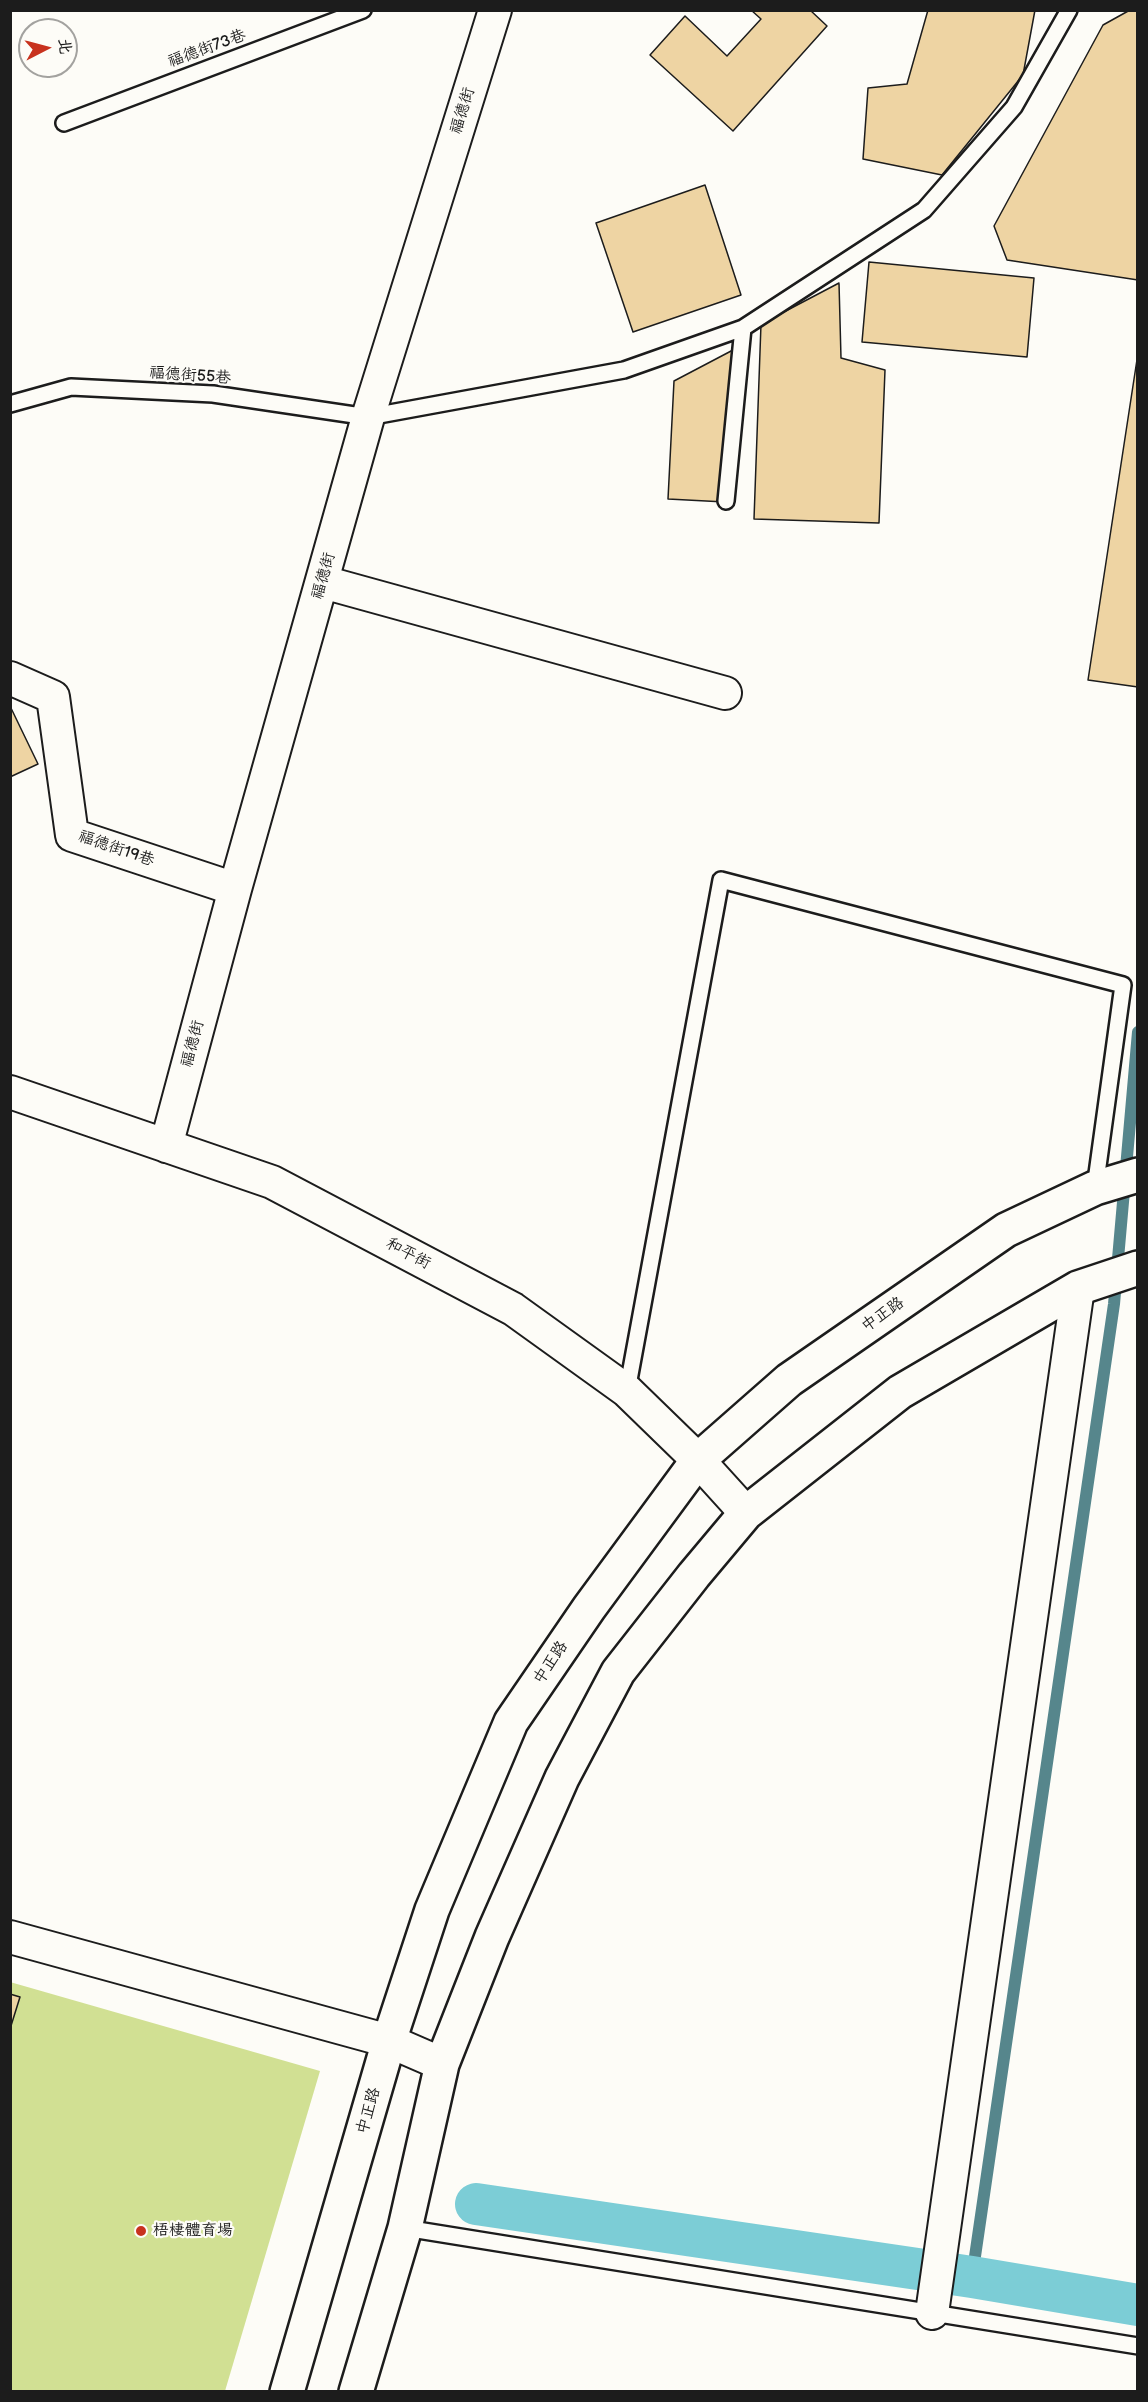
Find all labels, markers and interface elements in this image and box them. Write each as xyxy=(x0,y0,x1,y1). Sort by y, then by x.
north arrow xyxy=(18,18,78,78)
street label: 福德街73巷 xyxy=(165,26,249,72)
text: 北 xyxy=(54,37,75,55)
street label: 福德街 xyxy=(447,85,479,137)
street label: 福德街55巷 xyxy=(148,364,232,388)
street label: 福德街 xyxy=(308,550,340,602)
street label: 福德街19巷 xyxy=(75,827,157,871)
street label: 福德街 xyxy=(178,1018,208,1070)
street label: 和平街 xyxy=(382,1234,434,1274)
street label: 中正路 xyxy=(858,1293,908,1337)
street label: 中正路 xyxy=(530,1638,572,1688)
street label: 中正路 xyxy=(353,2085,385,2137)
place label: 梧棲體育場 xyxy=(153,2221,233,2241)
marker: 梧棲體育場 xyxy=(134,2224,148,2238)

